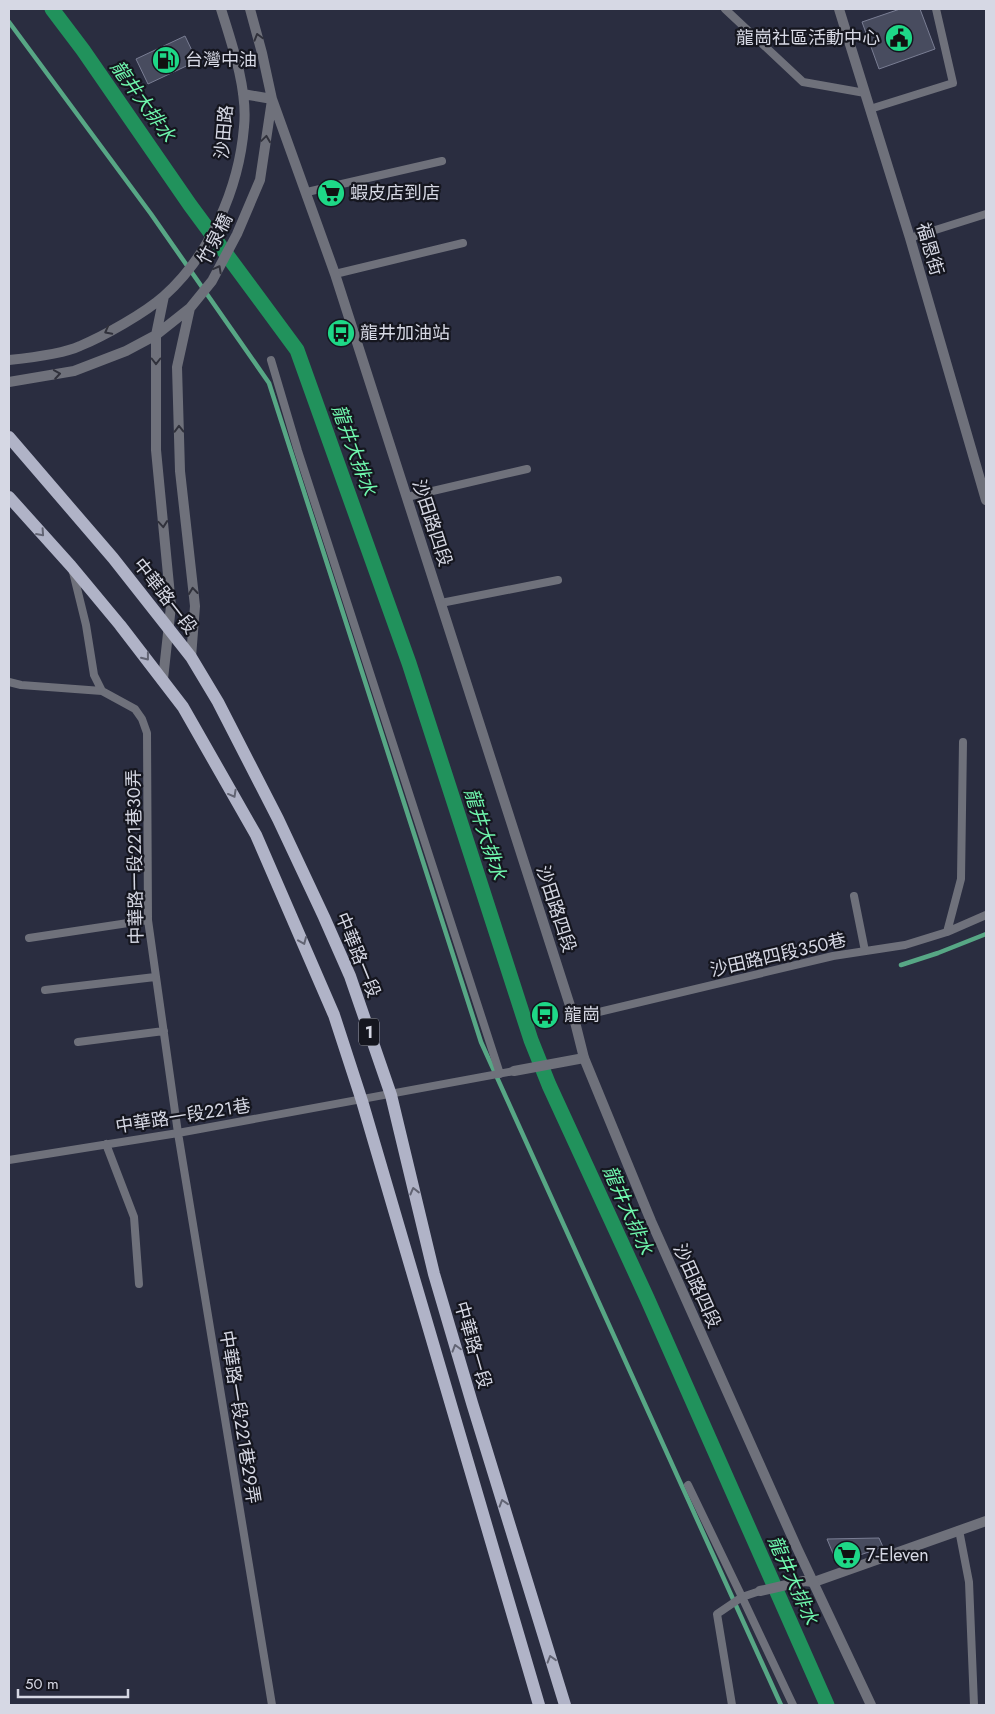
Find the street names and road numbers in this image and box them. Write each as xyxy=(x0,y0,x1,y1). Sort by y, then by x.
street label: 沙田路 xyxy=(209,104,239,160)
street label: 竹泉橋 xyxy=(191,209,239,269)
street label: 福恩街 xyxy=(910,219,950,279)
street label: 沙田路四段 xyxy=(406,476,458,570)
street label: 中華路一段 xyxy=(127,553,203,639)
street label: 中華路一段221巷30弄 xyxy=(120,769,150,945)
street label: 沙田路四段 xyxy=(530,862,582,956)
street label: 中華路一段 xyxy=(329,908,387,1002)
street label: 沙田路四段350巷 xyxy=(707,927,849,983)
road number: 1 xyxy=(359,1019,379,1046)
street label: 中華路一段221巷 xyxy=(114,1092,252,1140)
street label: 沙田路四段 xyxy=(667,1240,727,1332)
street label: 中華路一段 xyxy=(448,1298,498,1392)
street label: 中華路一段221巷29弄 xyxy=(213,1328,267,1506)

